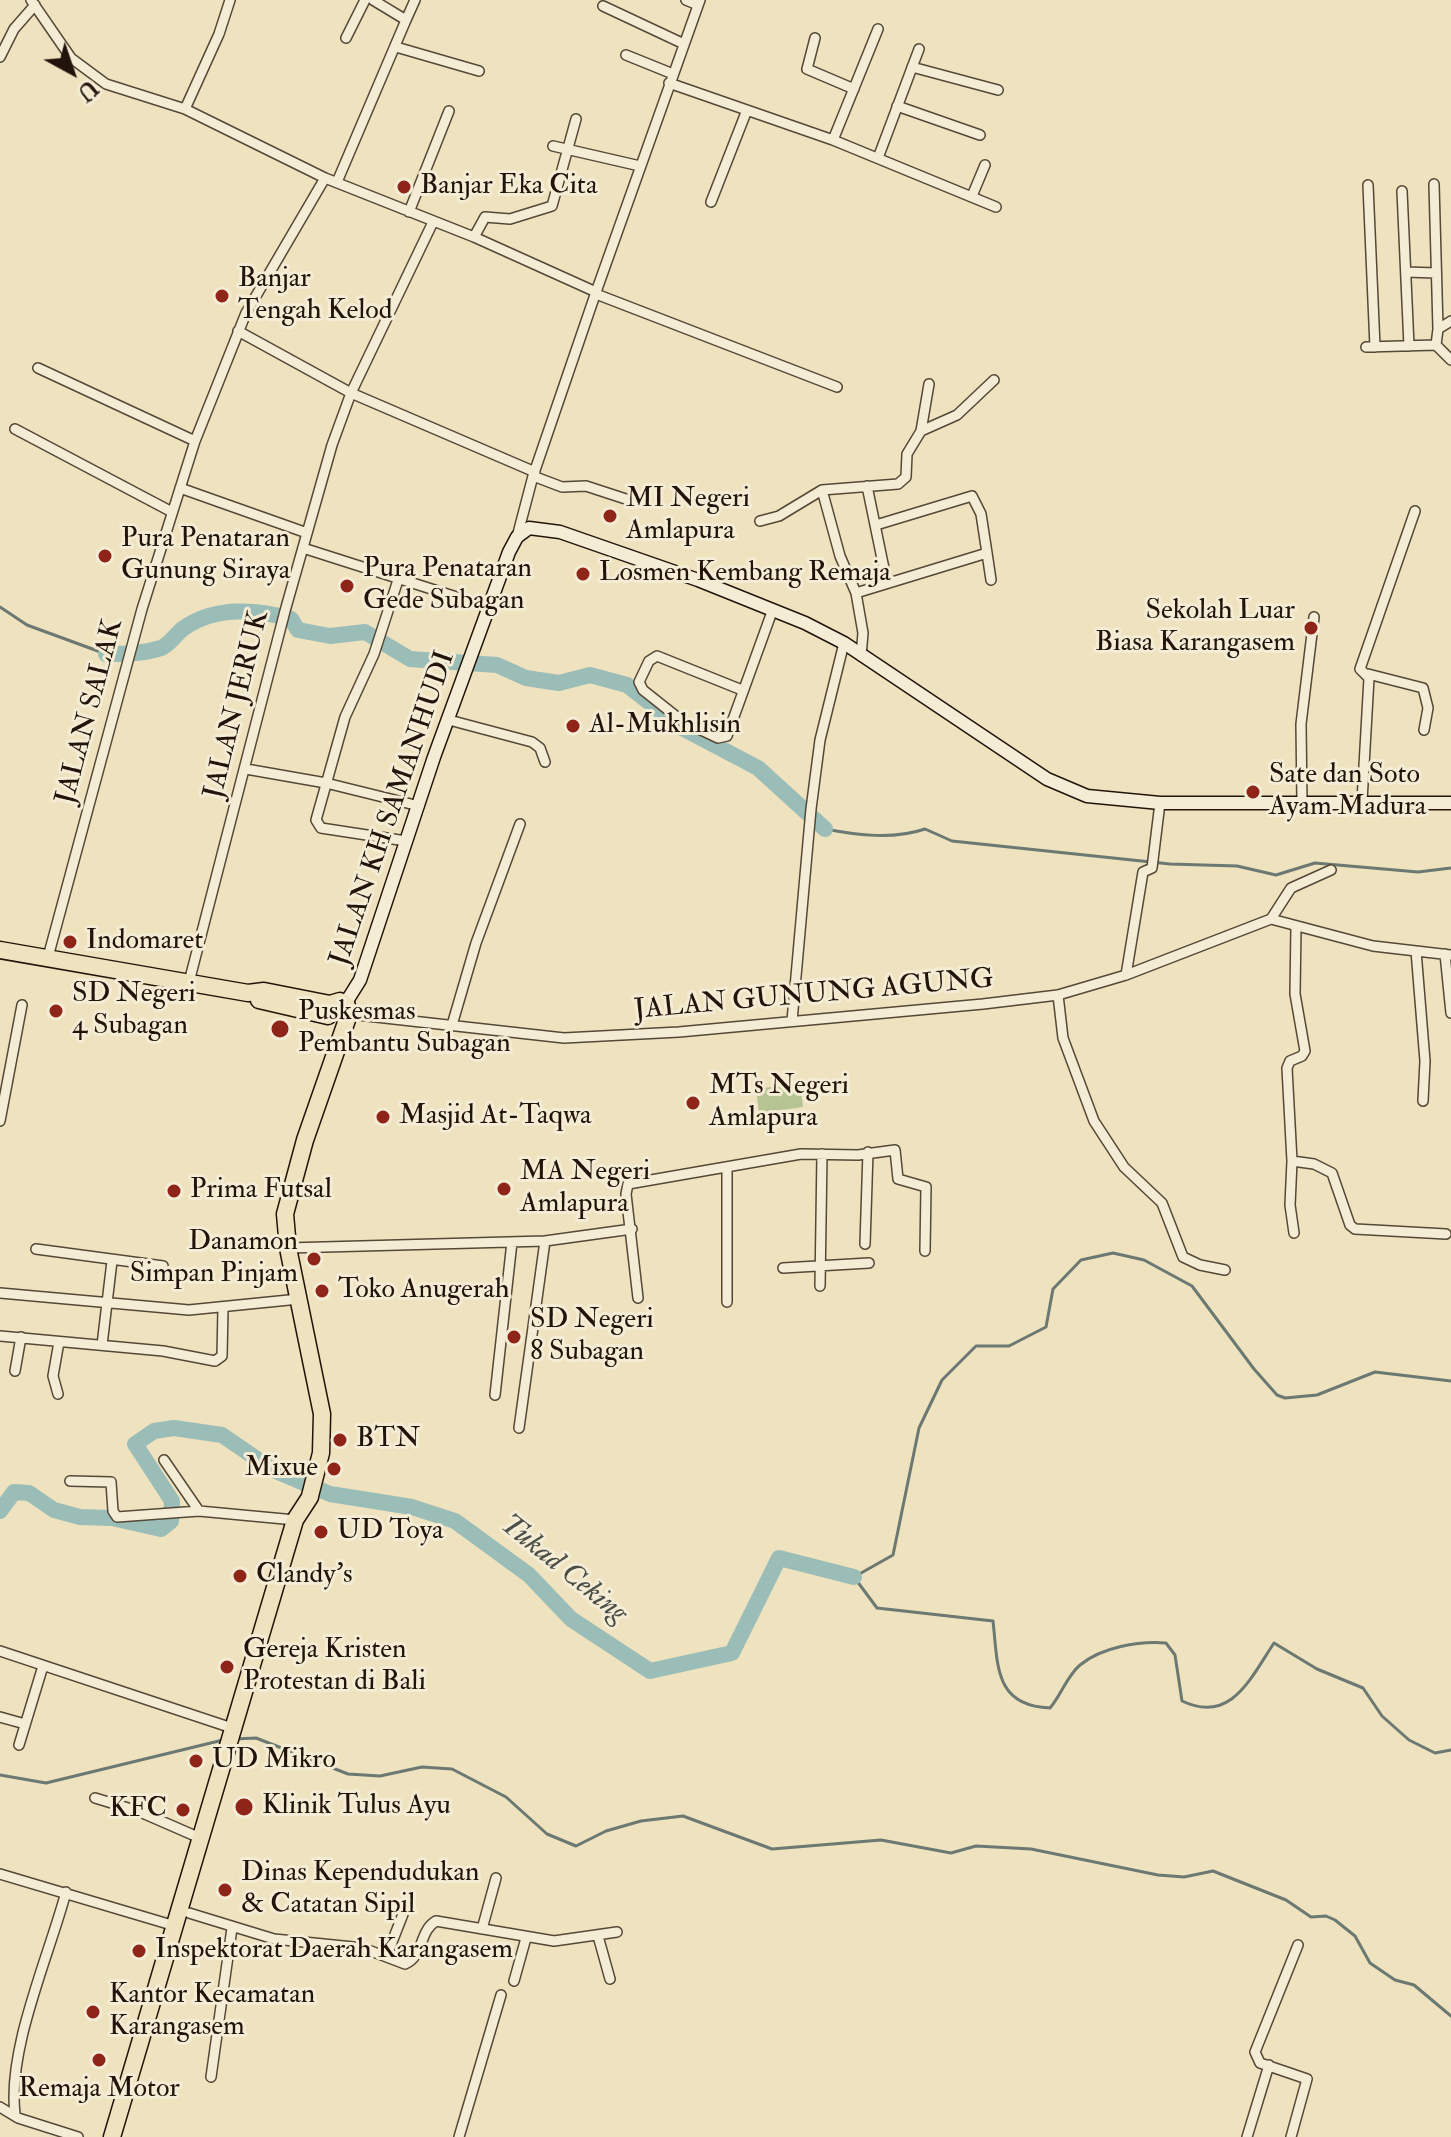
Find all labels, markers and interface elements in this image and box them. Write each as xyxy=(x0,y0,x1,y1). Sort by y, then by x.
north arrow xyxy=(32,32,112,112)
text: U xyxy=(71,74,103,107)
place label: Banjar Eka Cita xyxy=(420,170,597,204)
marker: Banjar Eka Cita xyxy=(395,178,413,196)
place label: Banjar Tengah Kelod xyxy=(238,263,392,329)
marker: Banjar Tengah Kelod xyxy=(213,287,231,305)
place label: MI Negeri Amlapura xyxy=(626,483,750,549)
marker: MI Negeri Amlapura xyxy=(601,507,619,525)
place label: Pura Penataran Gunung Siraya xyxy=(121,523,290,589)
marker: Pura Penataran Gunung Siraya xyxy=(96,547,114,565)
place label: Pura Penataran Gede Subagan xyxy=(363,553,532,619)
place label: Losmen Kembang Remaja xyxy=(599,557,891,591)
marker: Losmen Kembang Remaja xyxy=(574,565,592,583)
marker: Pura Penataran Gede Subagan xyxy=(338,577,356,595)
place label: Sekolah Luar Biasa Karangasem xyxy=(1095,595,1295,661)
street label: JALAN JERUK xyxy=(198,608,278,802)
street label: JALAN SALAK xyxy=(50,616,132,808)
marker: Sekolah Luar Biasa Karangasem xyxy=(1302,619,1320,637)
street label: JALAN KH SAMANHUDI xyxy=(324,647,464,971)
place label: Al-Mukhlisin xyxy=(589,709,741,743)
marker: Al-Mukhlisin xyxy=(564,717,582,735)
place label: Sate dan Soto Ayam Madura xyxy=(1269,759,1426,825)
marker: Sate dan Soto Ayam Madura xyxy=(1244,783,1262,801)
place label: Indomaret xyxy=(86,925,203,959)
marker: Indomaret xyxy=(61,933,79,951)
street label: JALAN GUNUNG AGUNG xyxy=(633,964,995,1028)
place label: SD Negeri 4 Subagan xyxy=(72,978,196,1044)
place label: Puskesmas Pembantu Subagan xyxy=(298,996,511,1062)
marker: SD Negeri 4 Subagan xyxy=(47,1002,65,1020)
marker: Puskesmas Pembantu Subagan xyxy=(269,1018,291,1040)
place label: MTs Negeri Amlapura xyxy=(709,1070,849,1136)
marker: MTs Negeri Amlapura xyxy=(684,1094,702,1112)
place label: Masjid At-Taqwa xyxy=(399,1100,592,1134)
marker: Masjid At-Taqwa xyxy=(374,1108,392,1126)
place label: MA Negeri Amlapura xyxy=(520,1156,650,1222)
place label: Prima Futsal xyxy=(190,1174,332,1208)
marker: MA Negeri Amlapura xyxy=(495,1180,513,1198)
marker: Prima Futsal xyxy=(165,1182,183,1200)
place label: Danamon Simpan Pinjam xyxy=(130,1226,298,1292)
marker: Danamon Simpan Pinjam xyxy=(305,1250,323,1268)
place label: Toko Anugerah xyxy=(338,1274,509,1308)
marker: Toko Anugerah xyxy=(313,1282,331,1300)
place label: SD Negeri 8 Subagan xyxy=(530,1304,654,1370)
marker: SD Negeri 8 Subagan xyxy=(505,1328,523,1346)
place label: BTN xyxy=(356,1423,420,1457)
marker: BTN xyxy=(331,1431,349,1449)
place label: Mixue xyxy=(245,1452,318,1486)
marker: Mixue xyxy=(325,1460,343,1478)
water label: Tukad Ceking xyxy=(492,1508,634,1632)
place label: UD Toya xyxy=(337,1515,443,1549)
marker: UD Toya xyxy=(312,1523,330,1541)
place label: Clandy's xyxy=(256,1559,353,1593)
marker: Clandy's xyxy=(231,1567,249,1585)
place label: Gereja Kristen Protestan di Bali xyxy=(243,1634,426,1700)
marker: Gereja Kristen Protestan di Bali xyxy=(218,1658,236,1676)
place label: UD Mikro xyxy=(212,1744,336,1778)
marker: UD Mikro xyxy=(187,1752,205,1770)
place label: Klinik Tulus Ayu xyxy=(262,1790,451,1824)
place label: KFC xyxy=(109,1793,167,1827)
marker: Klinik Tulus Ayu xyxy=(233,1796,255,1818)
marker: KFC xyxy=(174,1801,192,1819)
place label: Dinas Kependudukan & Catatan Sipil xyxy=(241,1857,479,1923)
marker: Dinas Kependudukan & Catatan Sipil xyxy=(216,1881,234,1899)
place label: Inspektorat Daerah Karangasem xyxy=(155,1934,513,1968)
marker: Inspektorat Daerah Karangasem xyxy=(130,1942,148,1960)
place label: Kantor Kecamatan Karangasem xyxy=(109,1979,315,2045)
marker: Kantor Kecamatan Karangasem xyxy=(84,2003,102,2021)
marker: Remaja Motor xyxy=(90,2051,108,2069)
place label: Remaja Motor xyxy=(18,2073,180,2107)

